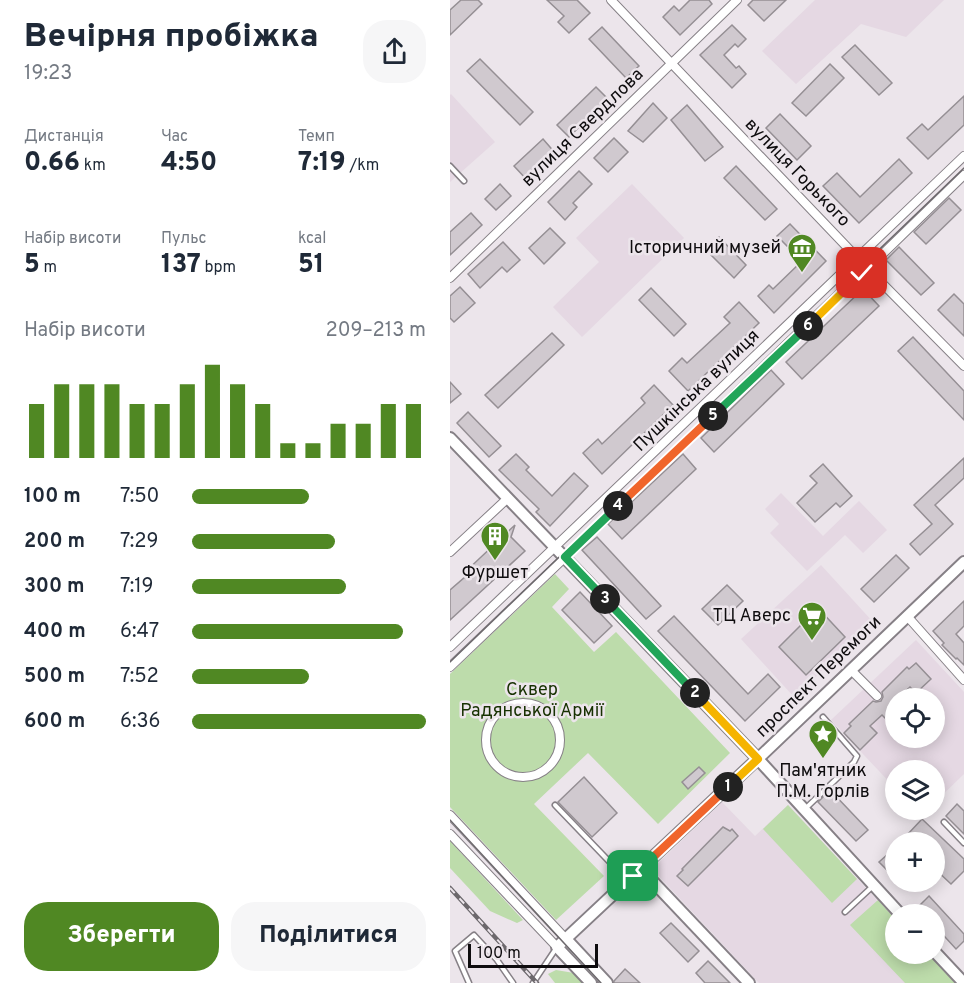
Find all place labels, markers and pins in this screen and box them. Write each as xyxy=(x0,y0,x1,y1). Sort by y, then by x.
museum icon: Історичний музей xyxy=(786,232,818,274)
place label: Історичний музей xyxy=(629,237,781,260)
pin xyxy=(836,247,887,298)
pin: 6 xyxy=(793,311,823,341)
pin: 5 xyxy=(698,401,728,431)
pin: 4 xyxy=(603,491,633,521)
building icon: Фуршет xyxy=(479,520,511,562)
place label: Фуршет xyxy=(462,562,528,585)
pin: 3 xyxy=(590,584,620,614)
supermarket icon: ТЦ Аверс xyxy=(796,600,828,642)
place label: ТЦ Аверс xyxy=(713,605,791,628)
pin: 2 xyxy=(680,678,710,708)
place icon: Пам'ятник П.М. Горлів xyxy=(807,718,839,760)
place label: Пам'ятник П.М. Горлів xyxy=(776,760,870,804)
pin: 1 xyxy=(713,772,743,802)
pin xyxy=(607,850,658,901)

